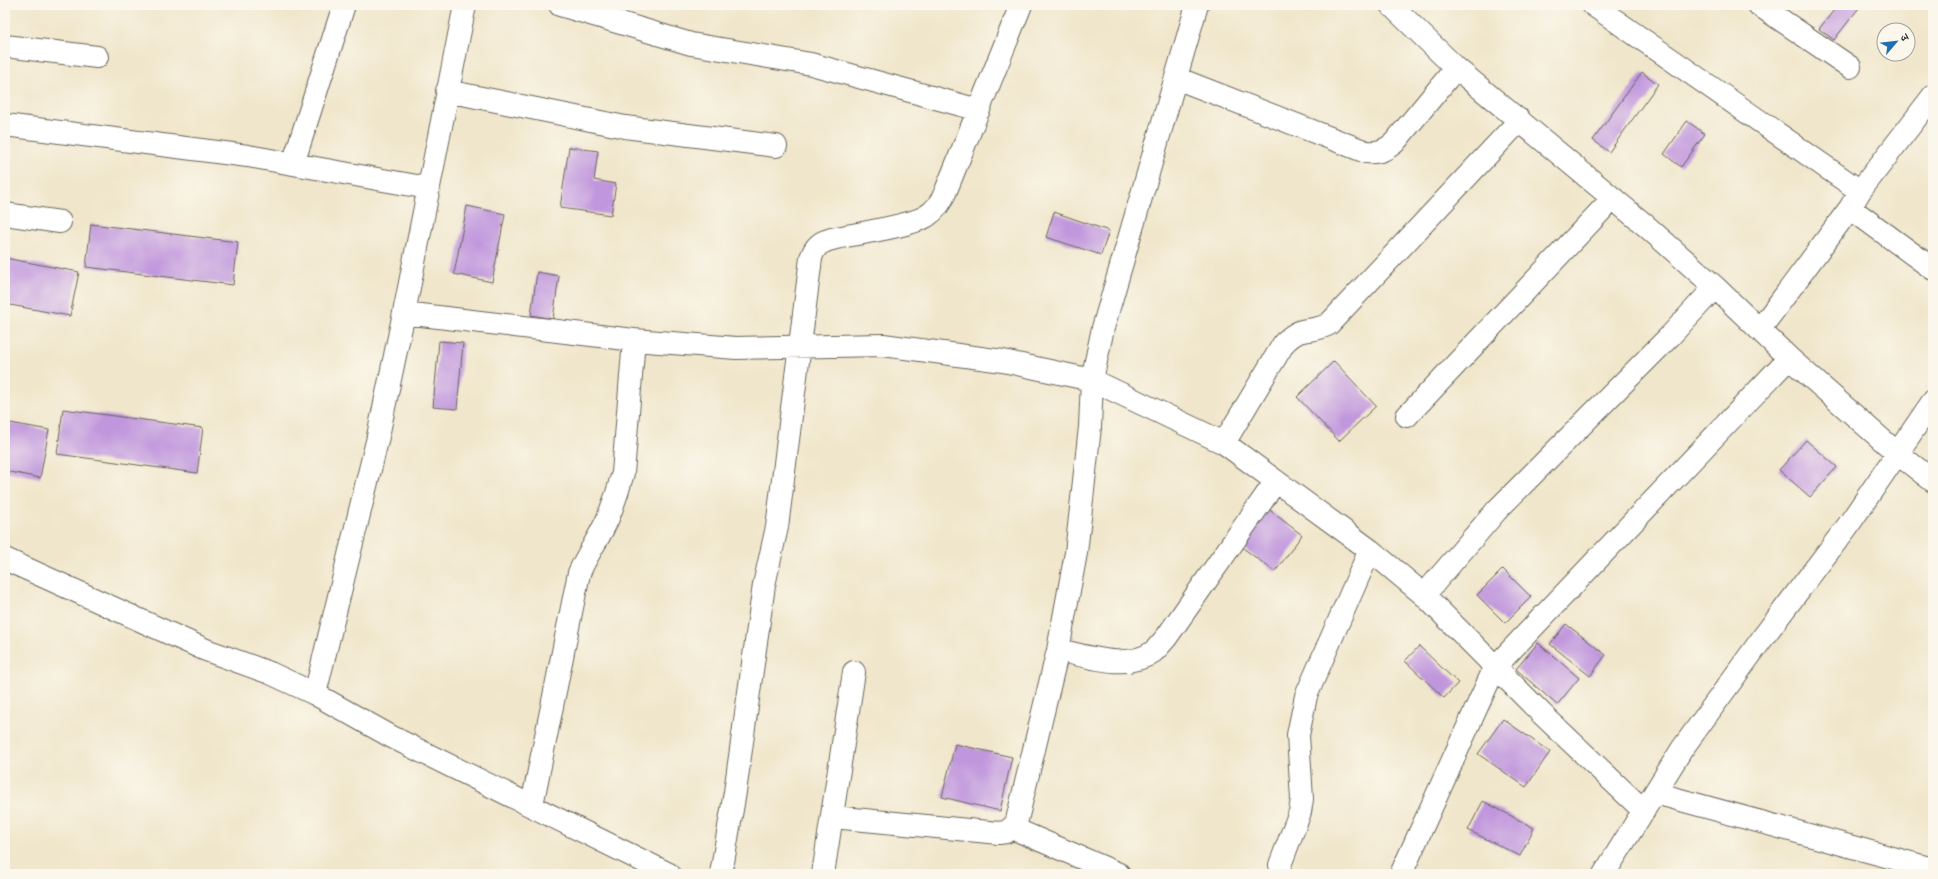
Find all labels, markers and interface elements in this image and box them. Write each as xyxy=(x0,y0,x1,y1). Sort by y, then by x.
north arrow xyxy=(1876,22,1916,62)
text: उ xyxy=(1896,30,1914,45)

